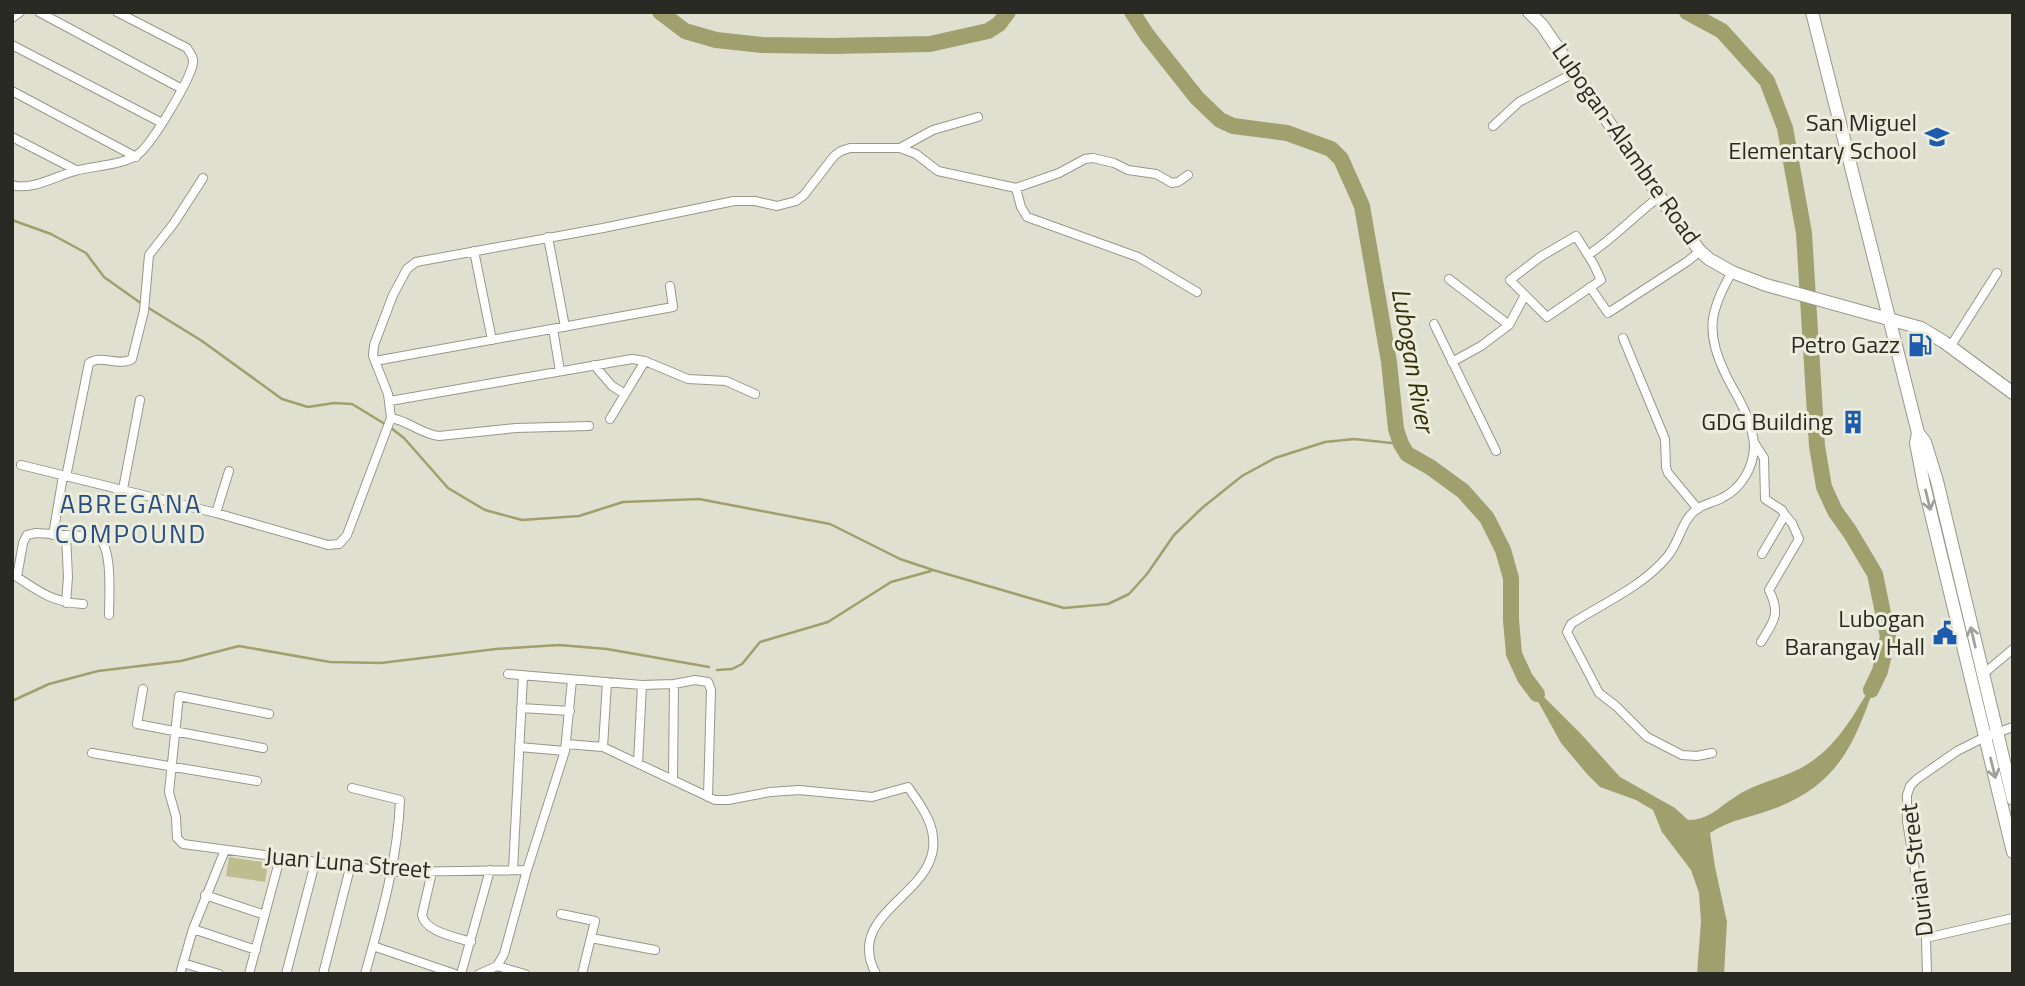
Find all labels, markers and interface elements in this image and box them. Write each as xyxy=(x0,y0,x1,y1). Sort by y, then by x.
street label: Lubogan-Alambre Road xyxy=(1544,35,1710,252)
place label: San Miguel Elementary School xyxy=(1728,104,1917,168)
school or university icon: San Miguel Elementary School xyxy=(1923,123,1951,151)
water label: Lubogan River xyxy=(1382,285,1446,438)
place label: Petro Gazz xyxy=(1791,326,1900,362)
fuel station icon: Petro Gazz xyxy=(1906,331,1934,359)
place label: GDG Building xyxy=(1701,403,1833,439)
building icon: GDG Building xyxy=(1839,408,1867,436)
district label: ABREGANA COMPOUND xyxy=(55,484,207,553)
one-way arrow xyxy=(1921,488,1935,511)
place label: Lubogan Barangay Hall xyxy=(1785,600,1925,664)
public building icon: Lubogan Barangay Hall xyxy=(1931,619,1959,647)
one-way arrow xyxy=(1966,626,1980,649)
one-way arrow xyxy=(1987,757,2000,779)
street label: Durian Street xyxy=(1890,801,1942,939)
street label: Juan Luna Street xyxy=(264,837,433,887)

